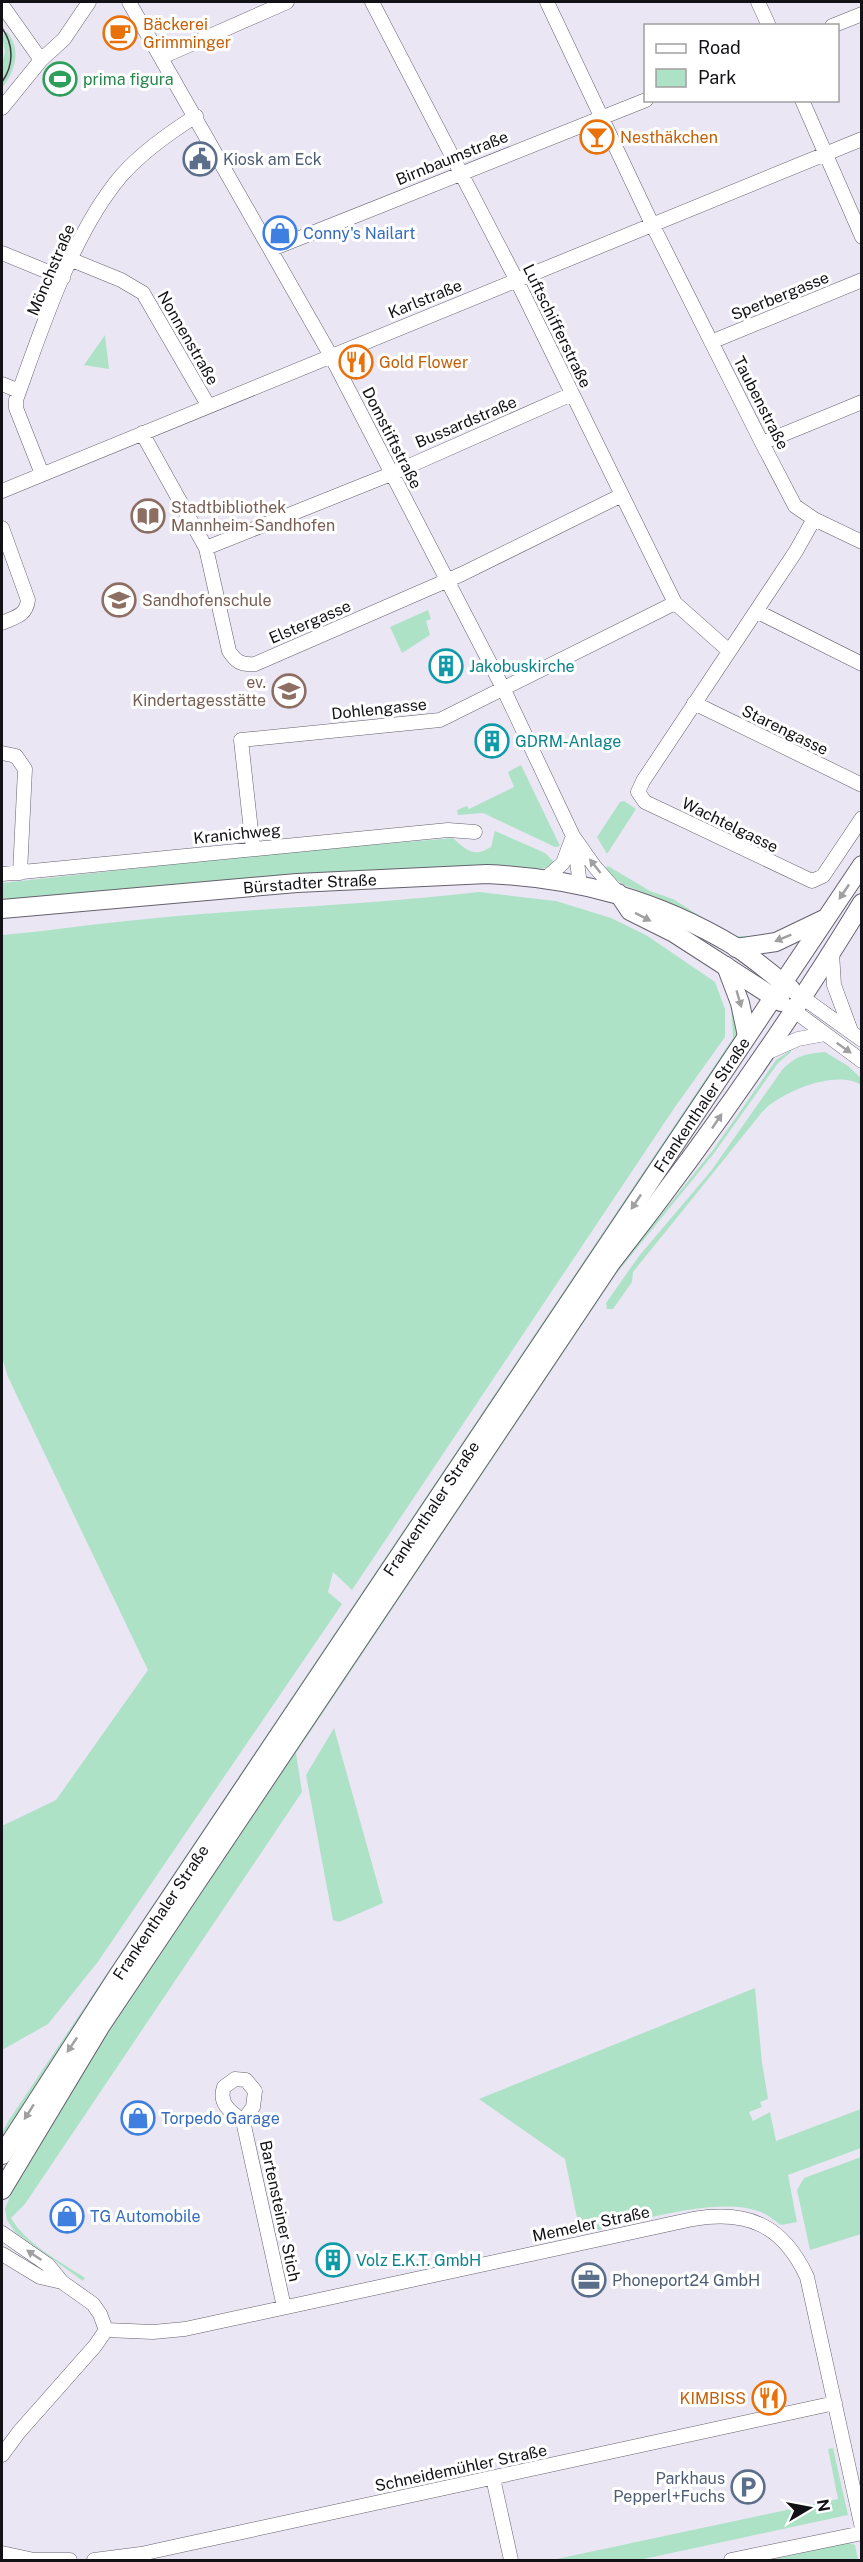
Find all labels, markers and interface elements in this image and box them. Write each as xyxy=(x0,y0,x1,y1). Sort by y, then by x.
cafe icon: Bäckerei Grimminger xyxy=(102,15,138,51)
place label: Bäckerei Grimminger xyxy=(143,15,231,52)
legend xyxy=(644,24,839,102)
text: Road xyxy=(698,37,741,58)
sports icon: prima figura xyxy=(42,61,78,97)
text: Park xyxy=(698,67,736,88)
place label: prima figura xyxy=(83,70,174,89)
bar icon: Nesthäkchen xyxy=(579,119,615,155)
street label: Birnbaumstraße xyxy=(393,127,511,189)
place label: Nesthäkchen xyxy=(620,128,718,147)
public building icon: Kiosk am Eck xyxy=(182,141,218,177)
place label: Kiosk am Eck xyxy=(223,150,322,169)
shop icon: Conny's Nailart xyxy=(262,215,298,251)
street label: Mönchstraße xyxy=(23,221,79,319)
place label: Conny's Nailart xyxy=(303,224,415,243)
street label: Luftschifferstraße xyxy=(519,261,595,391)
street label: Sperbergasse xyxy=(728,268,832,324)
street label: Karlstraße xyxy=(385,276,465,322)
street label: Nonnenstraße xyxy=(153,288,223,388)
restaurant icon: Gold Flower xyxy=(338,344,374,380)
place label: Gold Flower xyxy=(379,353,468,372)
street label: Taubenstraße xyxy=(729,353,793,453)
street label: Domstiftstraße xyxy=(358,384,426,492)
street label: Bussardstraße xyxy=(412,392,520,452)
library icon: Stadtbibliothek Mannheim-Sandhofen xyxy=(130,498,166,534)
place label: Stadtbibliothek Mannheim-Sandhofen xyxy=(171,498,335,535)
school or university icon: Sandhofenschule xyxy=(101,582,137,618)
place label: Sandhofenschule xyxy=(142,591,272,610)
street label: Elstergasse xyxy=(266,596,354,648)
building icon: Jakobuskirche xyxy=(428,648,464,684)
place label: Jakobuskirche xyxy=(469,657,575,676)
place label: ev. Kindertagesstätte xyxy=(132,673,266,710)
school or university icon: ev. Kindertagesstätte xyxy=(271,673,307,709)
street label: Dohlengasse xyxy=(330,695,428,723)
street label: Starengasse xyxy=(739,701,831,759)
building icon: GDRM-Anlage xyxy=(474,723,510,759)
place label: GDRM-Anlage xyxy=(515,732,621,751)
street label: Wachtelgasse xyxy=(679,794,781,856)
street label: Kranichweg xyxy=(192,820,282,848)
one-way arrow xyxy=(589,858,601,873)
street label: Bürstadter Straße xyxy=(242,870,377,897)
one-way arrow xyxy=(838,883,850,899)
one-way arrow xyxy=(634,912,651,922)
one-way arrow xyxy=(774,934,792,944)
one-way arrow xyxy=(735,990,744,1008)
street label: Frankenthaler Straße xyxy=(650,1034,753,1176)
one-way arrow xyxy=(836,1042,852,1053)
one-way arrow xyxy=(711,1114,723,1130)
one-way arrow xyxy=(630,1194,641,1211)
street label: Frankenthaler Straße xyxy=(379,1437,483,1579)
street label: Frankenthaler Straße xyxy=(109,1841,212,1983)
one-way arrow xyxy=(66,2037,78,2053)
shop icon: Torpedo Garage xyxy=(120,2100,156,2136)
one-way arrow xyxy=(23,2104,34,2120)
place label: Torpedo Garage xyxy=(161,2109,280,2128)
street label: Bartensteiner Stich xyxy=(256,2139,304,2283)
shop icon: TG Automobile xyxy=(49,2198,85,2234)
street label: Memeler Straße xyxy=(531,2202,651,2246)
place label: TG Automobile xyxy=(90,2207,201,2226)
building icon: Volz E.K.T. GmbH xyxy=(315,2242,351,2278)
one-way arrow xyxy=(26,2249,42,2261)
place label: Volz E.K.T. GmbH xyxy=(356,2251,481,2270)
office icon: Phoneport24 GmbH xyxy=(571,2262,607,2298)
place label: Phoneport24 GmbH xyxy=(612,2271,760,2290)
restaurant icon: KIMBISS xyxy=(751,2380,787,2416)
place label: KIMBISS xyxy=(679,2389,746,2408)
street label: Schneidemühler Straße xyxy=(373,2440,549,2496)
place label: Parkhaus Pepperl+Fuchs xyxy=(613,2469,725,2506)
parking icon: Parkhaus Pepperl+Fuchs xyxy=(730,2469,766,2505)
north arrow xyxy=(779,2478,839,2538)
text: N xyxy=(813,2498,834,2513)

